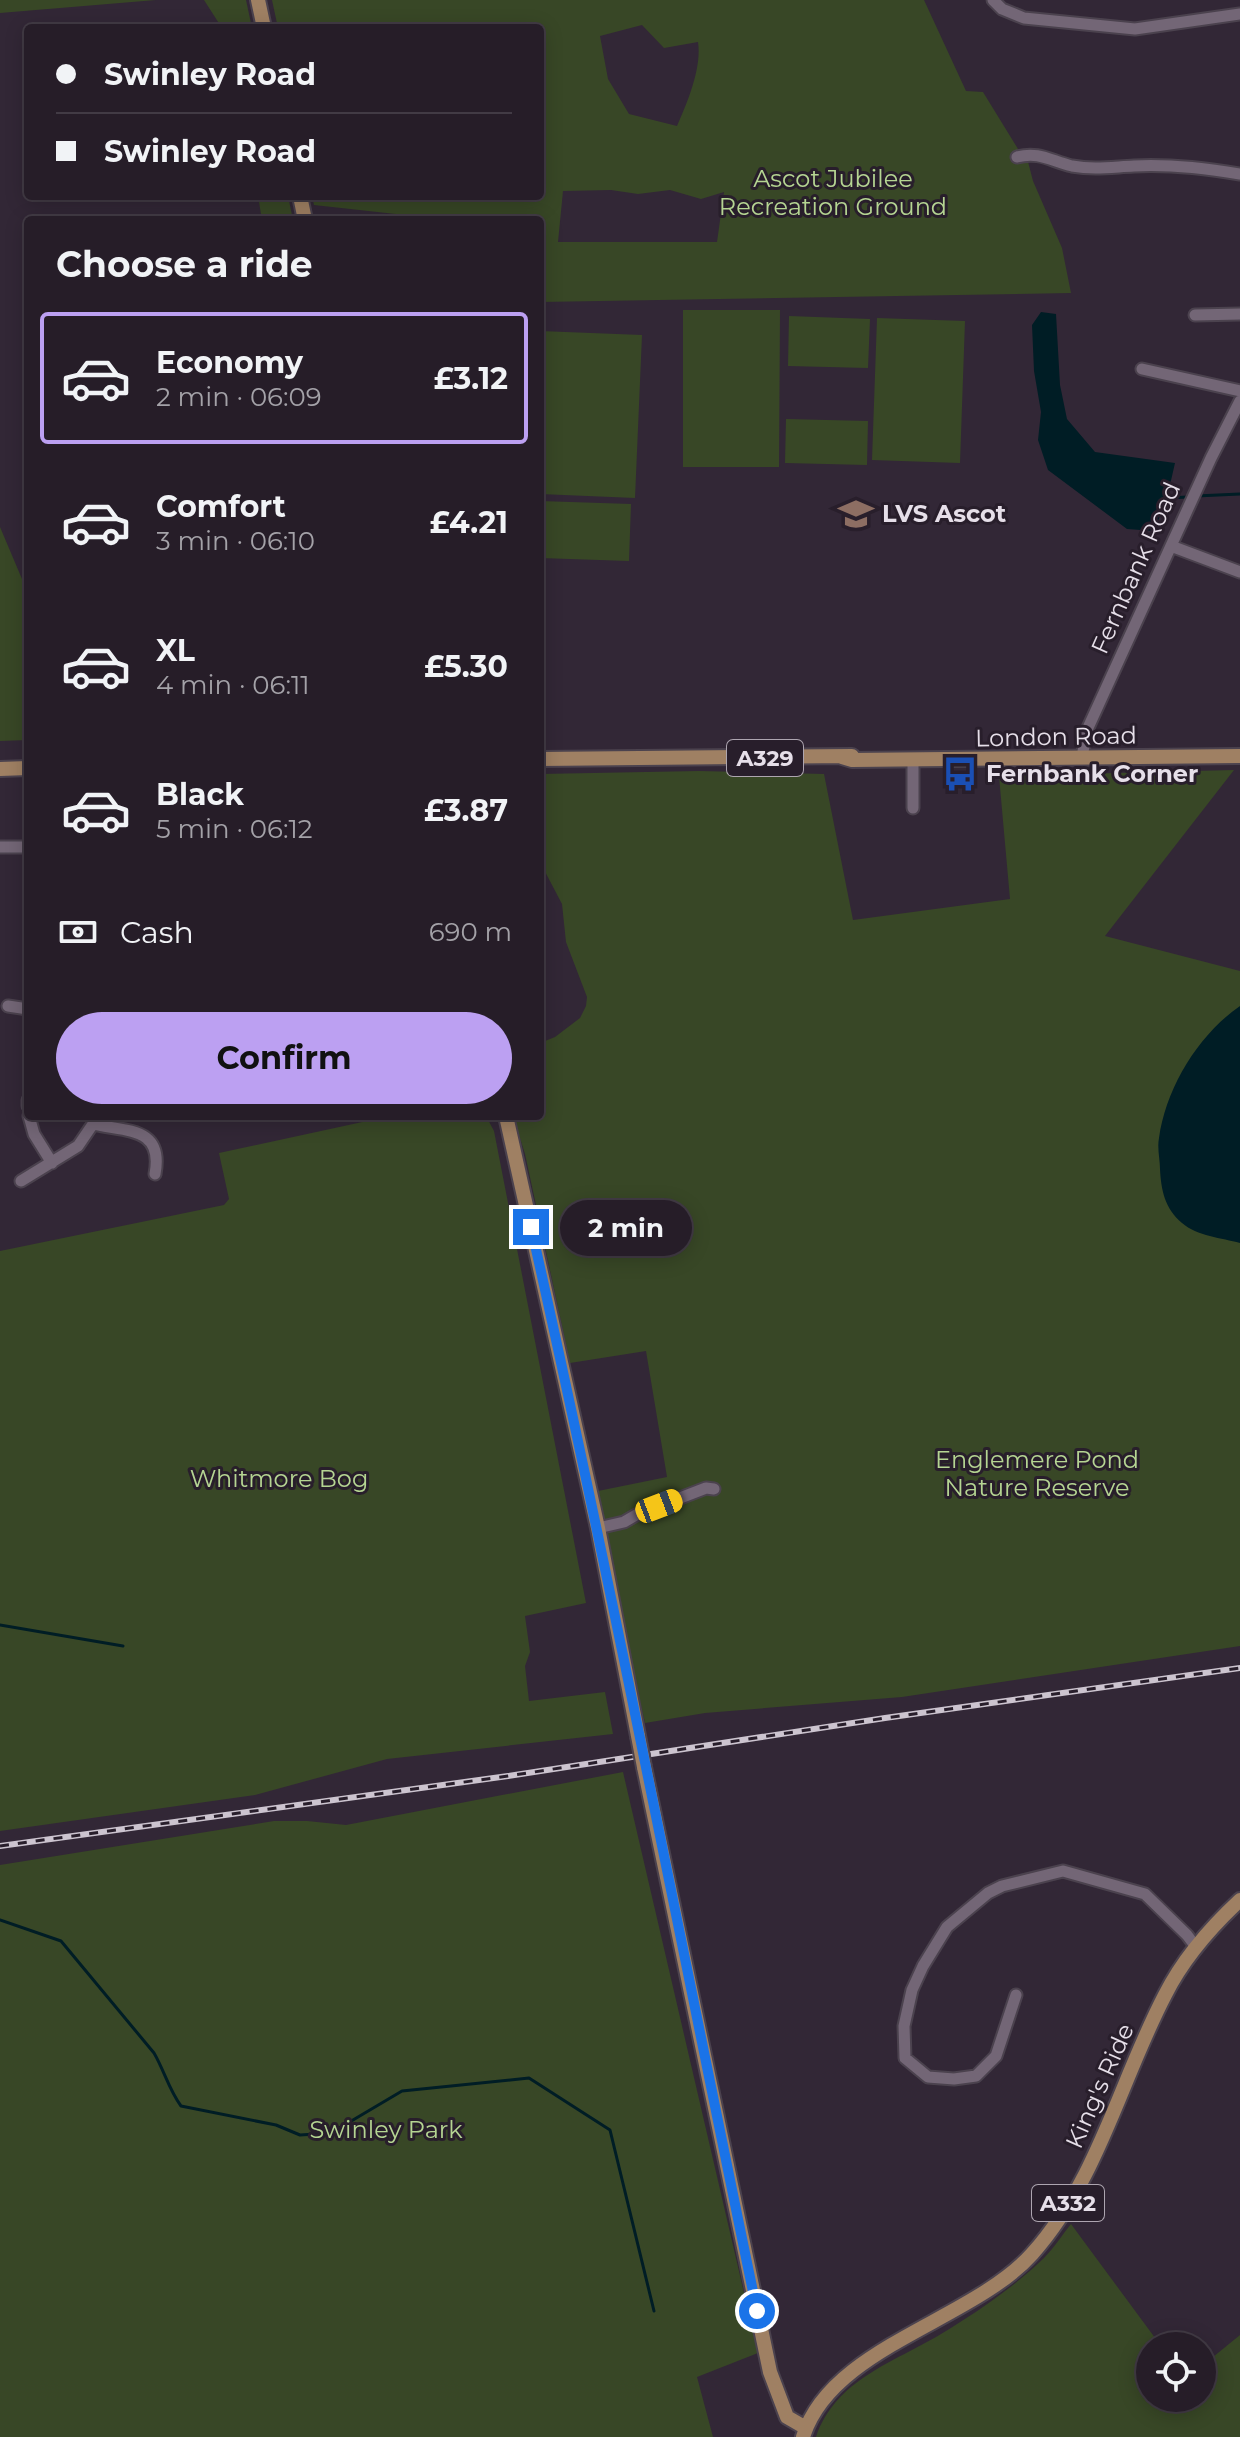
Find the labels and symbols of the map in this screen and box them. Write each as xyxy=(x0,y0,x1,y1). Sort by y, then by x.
park label: Ascot Jubilee Recreation Ground xyxy=(719,164,947,221)
street label: Fernbank Road xyxy=(1085,477,1186,658)
school or university icon: LVS Ascot xyxy=(837,495,875,533)
place label: LVS Ascot xyxy=(882,499,1007,528)
street label: London Road xyxy=(975,721,1137,752)
road number: A329 xyxy=(727,740,803,776)
bus stop icon: Fernbank Corner xyxy=(941,755,979,793)
place label: Fernbank Corner xyxy=(986,759,1198,788)
callout: 2 min xyxy=(559,1199,691,1255)
route end xyxy=(513,1209,549,1245)
park label: Englemere Pond Nature Reserve xyxy=(935,1445,1139,1502)
park label: Whitmore Bog xyxy=(190,1464,368,1493)
car xyxy=(632,1486,686,1526)
street label: King's Ride xyxy=(1059,2019,1140,2153)
park label: Swinley Park xyxy=(309,2115,463,2144)
road number: A332 xyxy=(1032,2185,1104,2221)
route start xyxy=(739,2293,775,2329)

